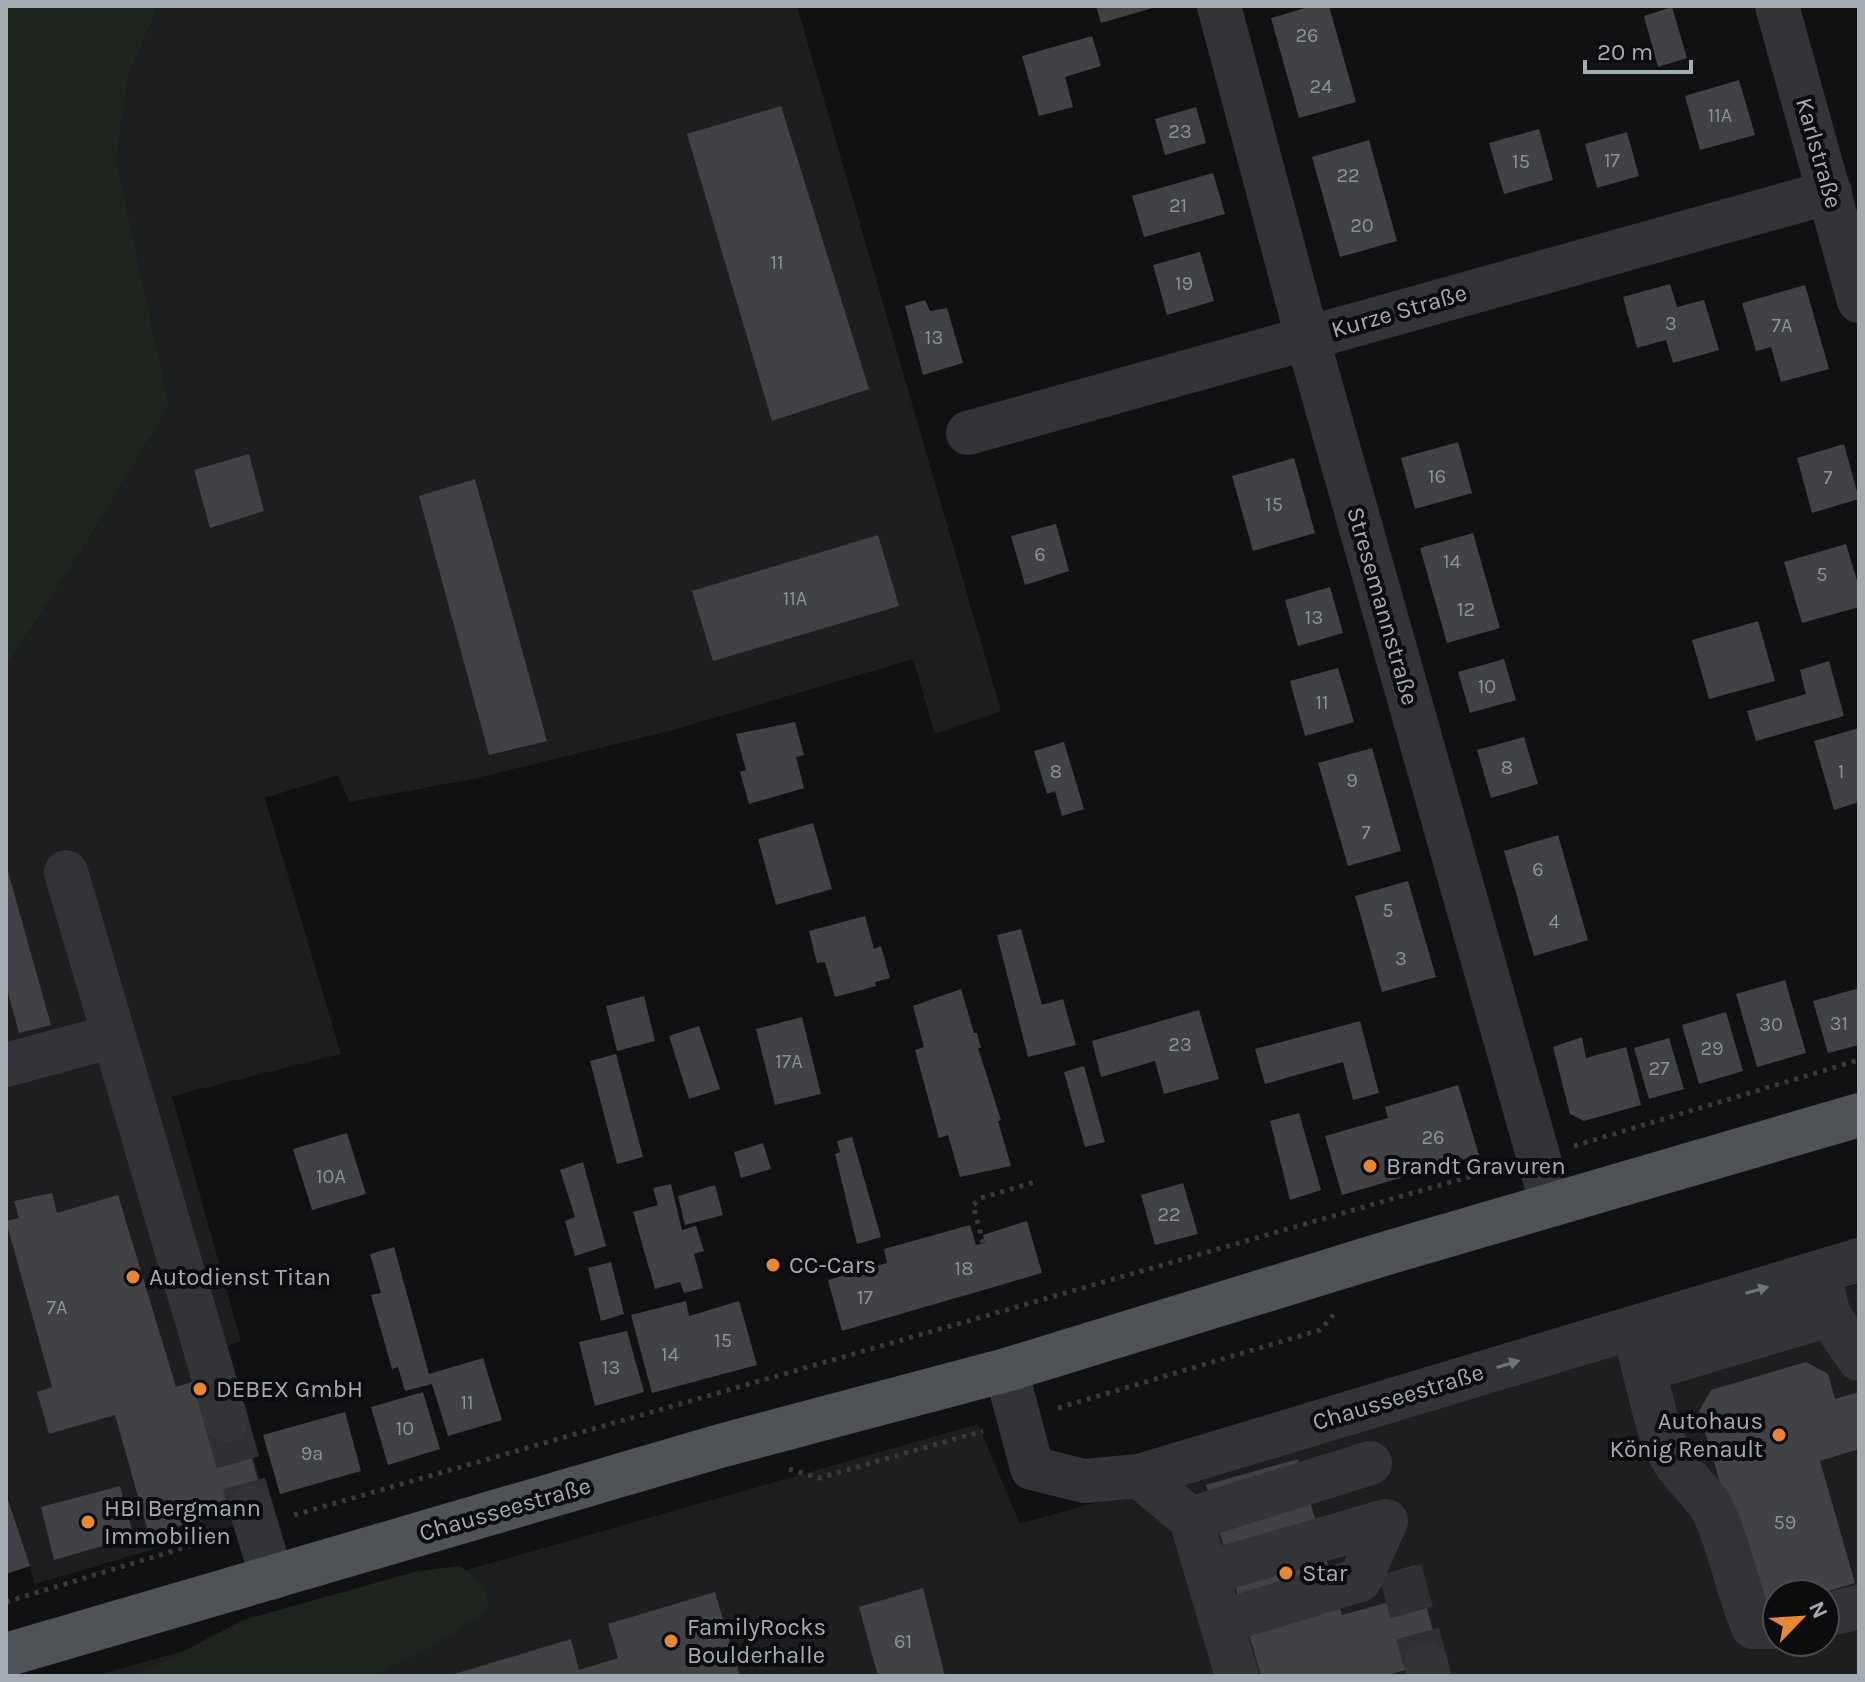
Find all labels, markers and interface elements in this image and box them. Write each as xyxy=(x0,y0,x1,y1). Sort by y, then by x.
house number: 26 xyxy=(1295,24,1319,47)
scale bar xyxy=(1585,24,1691,74)
text: 20 m xyxy=(1597,38,1653,66)
house number: 24 xyxy=(1310,75,1332,98)
street label: Karlstraße xyxy=(1790,94,1848,212)
house number: 11A xyxy=(1708,104,1732,127)
house number: 23 xyxy=(1168,120,1192,143)
house number: 17 xyxy=(1604,149,1621,172)
house number: 15 xyxy=(1512,150,1530,173)
house number: 22 xyxy=(1336,164,1360,187)
house number: 21 xyxy=(1169,194,1187,217)
house number: 20 xyxy=(1350,214,1374,237)
house number: 11 xyxy=(770,251,784,274)
house number: 19 xyxy=(1175,272,1193,295)
street label: Kurze Straße xyxy=(1328,278,1470,344)
house number: 3 xyxy=(1665,312,1677,335)
house number: 7A xyxy=(1772,314,1792,337)
house number: 13 xyxy=(925,326,943,349)
house number: 16 xyxy=(1428,465,1446,488)
house number: 7 xyxy=(1823,466,1833,489)
house number: 15 xyxy=(1265,493,1283,516)
street label: Stresemannstraße xyxy=(1341,504,1425,708)
house number: 6 xyxy=(1034,543,1046,566)
house number: 14 xyxy=(1443,550,1461,573)
house number: 5 xyxy=(1816,563,1828,586)
house number: 11A xyxy=(783,587,807,610)
house number: 12 xyxy=(1457,598,1475,621)
house number: 13 xyxy=(1305,606,1323,629)
house number: 10 xyxy=(1478,675,1496,698)
house number: 11 xyxy=(1315,691,1329,714)
house number: 8 xyxy=(1501,756,1513,779)
house number: 8 xyxy=(1050,760,1062,783)
house number: 1 xyxy=(1838,760,1844,783)
house number: 9 xyxy=(1346,769,1358,792)
house number: 7 xyxy=(1361,821,1371,844)
house number: 6 xyxy=(1532,858,1544,881)
house number: 5 xyxy=(1382,899,1394,922)
house number: 4 xyxy=(1548,910,1560,933)
house number: 3 xyxy=(1395,947,1407,970)
house number: 31 xyxy=(1830,1012,1848,1035)
house number: 30 xyxy=(1759,1013,1783,1036)
house number: 23 xyxy=(1168,1033,1192,1056)
house number: 29 xyxy=(1700,1037,1724,1060)
house number: 17A xyxy=(775,1050,803,1073)
house number: 27 xyxy=(1649,1057,1670,1080)
house number: 26 xyxy=(1421,1126,1445,1149)
place label: Brandt Gravuren xyxy=(1386,1152,1566,1180)
marker: Brandt Gravuren xyxy=(1361,1157,1379,1175)
house number: 10A xyxy=(316,1165,346,1188)
house number: 22 xyxy=(1157,1203,1181,1226)
place label: CC-Cars xyxy=(789,1251,876,1279)
marker: CC-Cars xyxy=(764,1256,782,1274)
house number: 18 xyxy=(955,1257,973,1280)
place label: Autodienst Titan xyxy=(149,1263,331,1291)
marker: Autodienst Titan xyxy=(124,1268,142,1286)
one-way arrow xyxy=(1746,1283,1770,1296)
house number: 17 xyxy=(857,1286,874,1309)
house number: 7A xyxy=(47,1296,67,1319)
house number: 15 xyxy=(714,1329,732,1352)
house number: 14 xyxy=(661,1343,679,1366)
house number: 13 xyxy=(602,1356,620,1379)
one-way arrow xyxy=(1497,1357,1521,1370)
street label: Chausseestraße xyxy=(1309,1358,1487,1436)
place label: DEBEX GmbH xyxy=(216,1375,363,1403)
marker: DEBEX GmbH xyxy=(191,1380,209,1398)
house number: 11 xyxy=(460,1391,474,1414)
place label: Autohaus König Renault xyxy=(1609,1407,1763,1463)
house number: 10 xyxy=(396,1417,414,1440)
marker: Autohaus König Renault xyxy=(1770,1426,1788,1444)
house number: 9a xyxy=(301,1442,323,1465)
street label: Chausseestraße xyxy=(416,1471,594,1547)
place label: HBI Bergmann Immobilien xyxy=(104,1494,261,1550)
house number: 59 xyxy=(1774,1511,1796,1534)
marker: HBI Bergmann Immobilien xyxy=(79,1513,97,1531)
place label: Star xyxy=(1302,1559,1348,1587)
marker: Star xyxy=(1277,1564,1295,1582)
north arrow xyxy=(1761,1578,1841,1658)
text: N xyxy=(1803,1597,1833,1623)
place label: FamilyRocks Boulderhalle xyxy=(687,1613,826,1669)
house number: 61 xyxy=(894,1630,912,1653)
marker: FamilyRocks Boulderhalle xyxy=(662,1632,680,1650)

